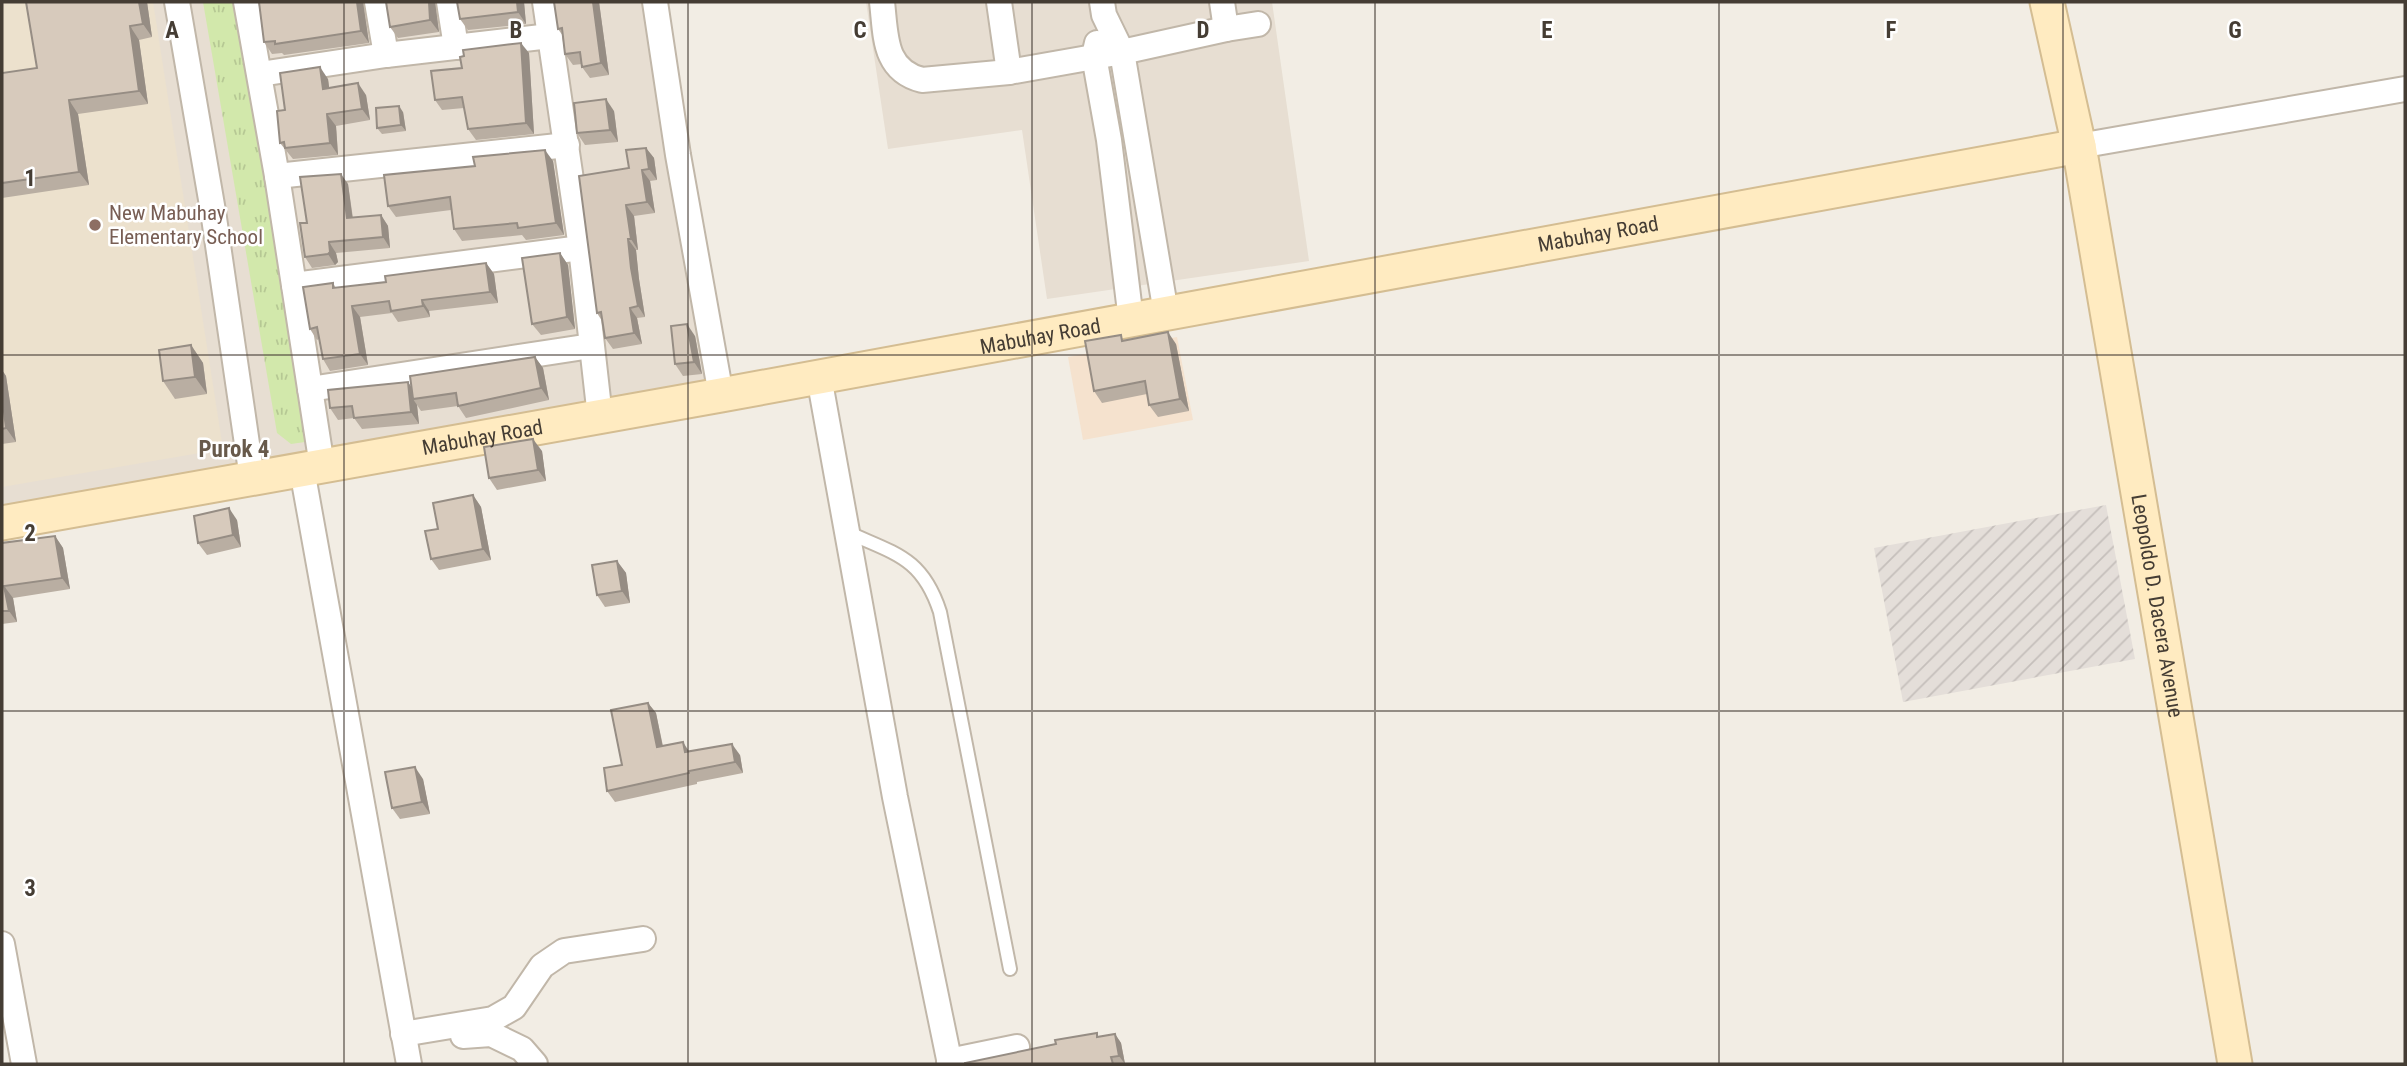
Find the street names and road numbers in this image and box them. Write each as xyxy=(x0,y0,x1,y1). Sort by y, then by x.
street label: Mabuhay Road xyxy=(1536,211,1660,257)
street label: Mabuhay Road xyxy=(978,314,1103,359)
street label: Mabuhay Road xyxy=(420,415,545,460)
street label: Leopoldo D. Dacera Avenue xyxy=(2126,492,2188,720)

